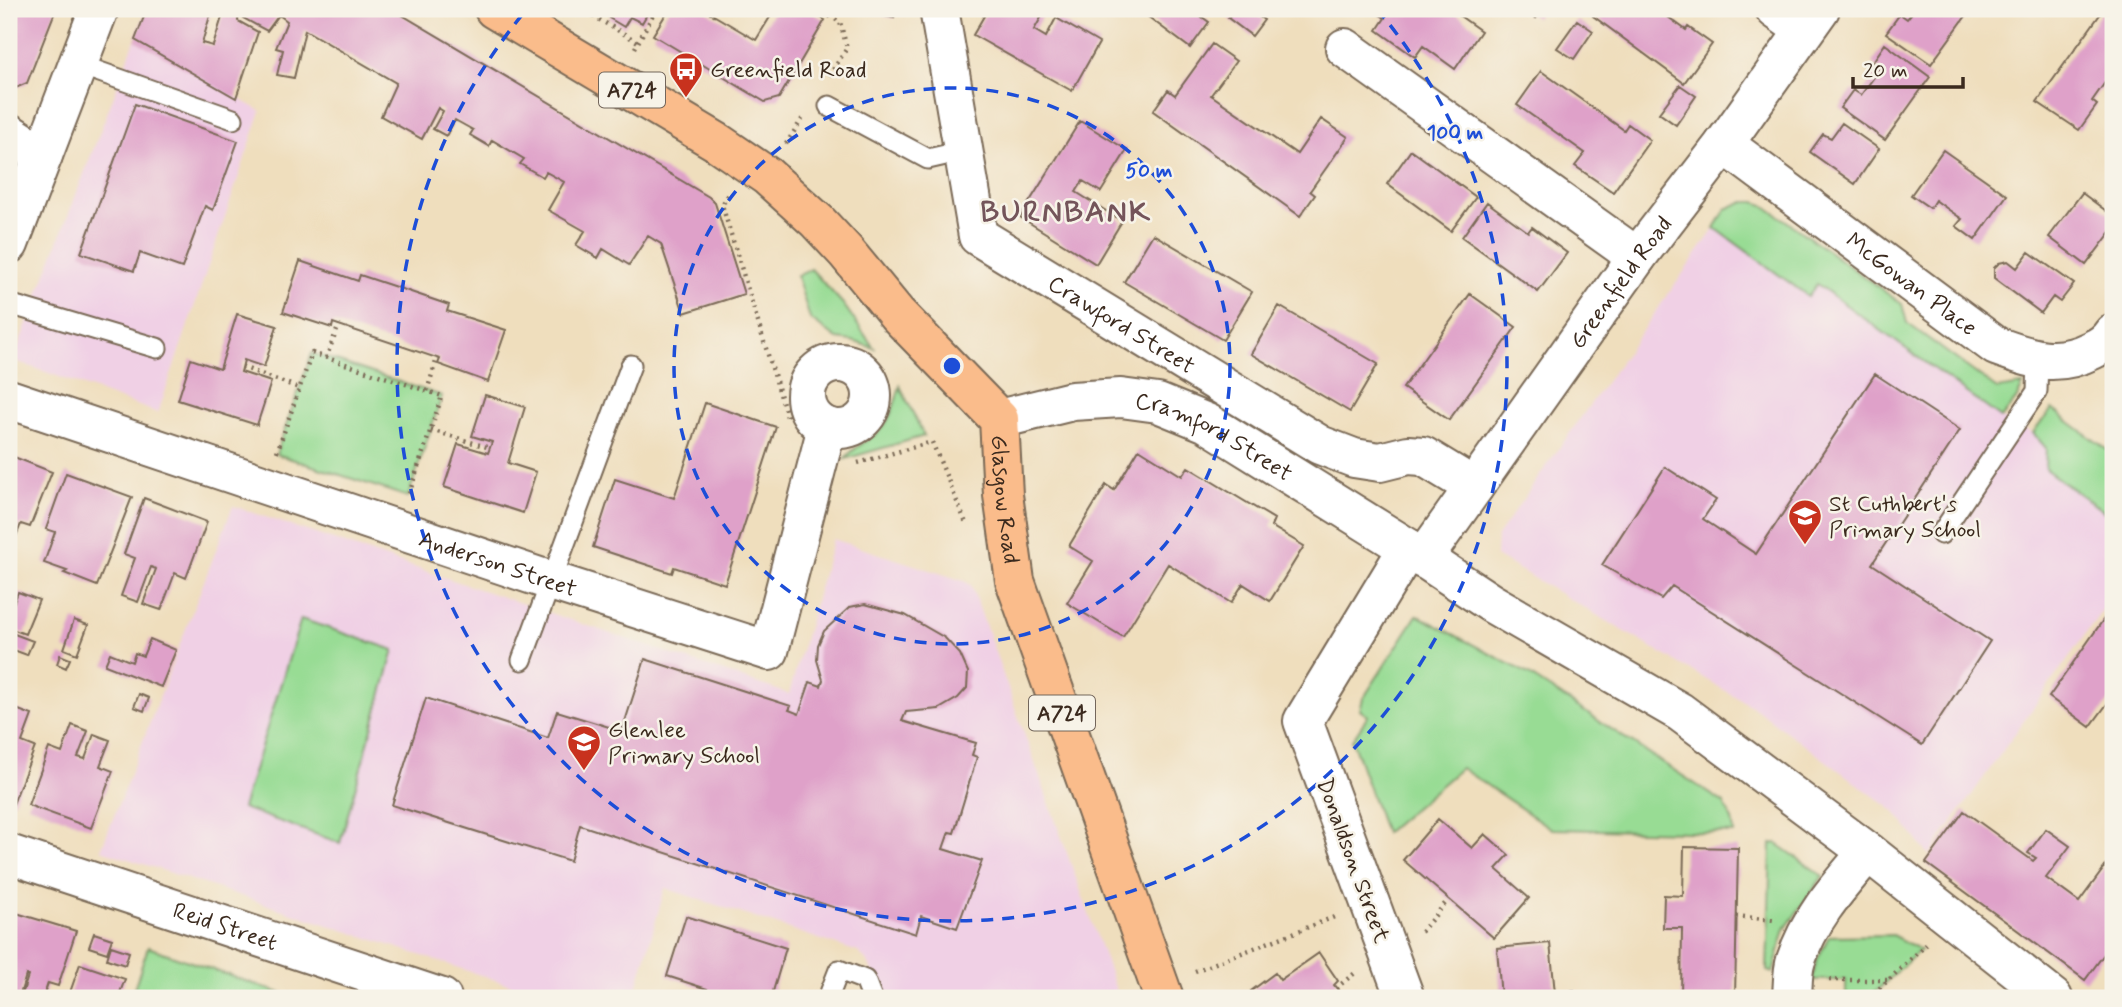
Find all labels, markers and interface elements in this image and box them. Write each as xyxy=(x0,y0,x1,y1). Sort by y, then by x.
scale bar xyxy=(1853,46,1963,90)
bus stop icon: Greenfield Road xyxy=(667,50,705,99)
place label: Greenfield Road xyxy=(710,56,867,86)
text: 20 m xyxy=(1863,57,1908,85)
road number: A724 xyxy=(599,72,665,108)
text: 100 m xyxy=(1427,119,1483,147)
text: 50 m xyxy=(1126,157,1173,185)
district label: BURNBANK xyxy=(980,193,1152,232)
street label: Greenfield Road xyxy=(1564,211,1680,355)
street label: McGowan Place xyxy=(1839,227,1982,344)
street label: Crawford Street xyxy=(1042,269,1200,382)
centre of rings xyxy=(940,354,964,378)
street label: Cramford Street xyxy=(1133,387,1298,489)
street label: Glasgow Road xyxy=(983,434,1025,566)
place label: St Cuthbert's Primary School xyxy=(1829,490,1981,546)
school or university icon: St Cuthbert's Primary School xyxy=(1786,497,1824,546)
street label: Anderson Street xyxy=(415,525,580,605)
road number: A724 xyxy=(1029,696,1095,730)
place label: Glenlee Primary School xyxy=(608,716,760,772)
school or university icon: Glenlee Primary School xyxy=(565,723,603,772)
street label: Donaldson Street xyxy=(1308,774,1396,948)
street label: Reid Street xyxy=(169,897,281,959)

